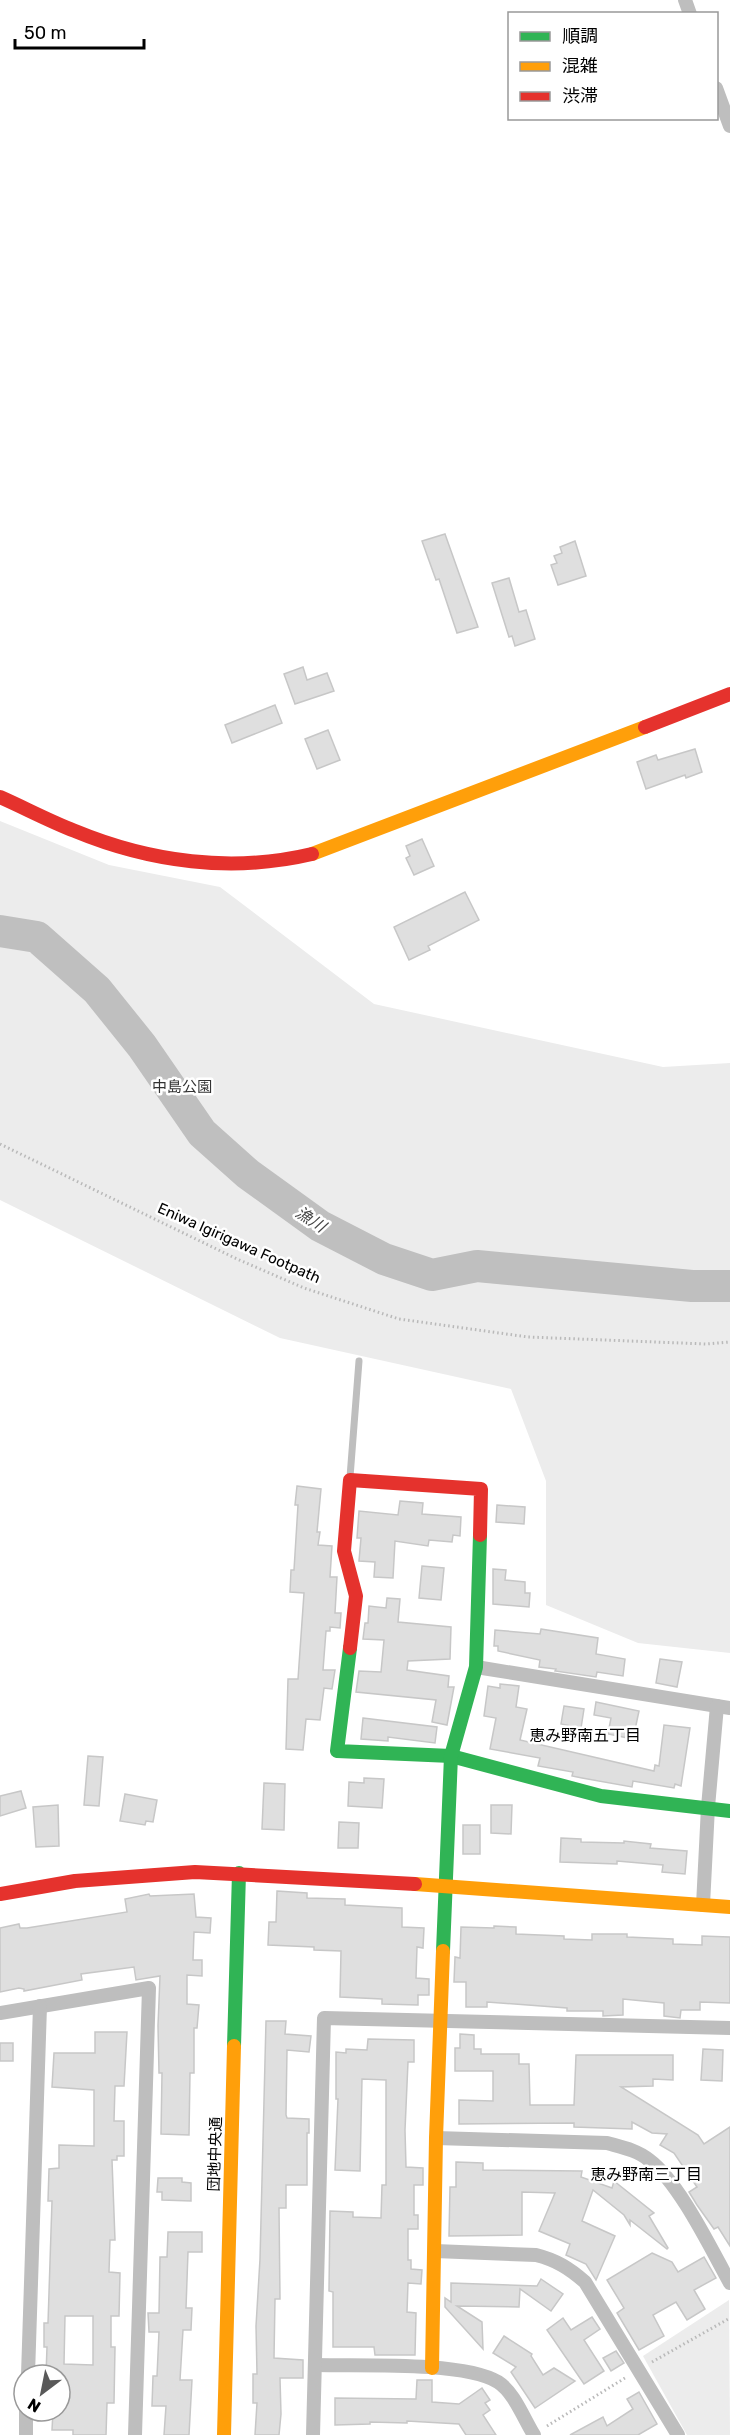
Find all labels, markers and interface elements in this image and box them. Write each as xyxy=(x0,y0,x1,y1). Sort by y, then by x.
scale bar xyxy=(15,12,144,50)
legend xyxy=(508,12,718,120)
text: 50 m xyxy=(24,22,67,44)
text: 順調 xyxy=(562,25,598,47)
text: 混雑 xyxy=(562,55,598,77)
text: 渋滞 xyxy=(562,85,598,107)
park label: 中島公園 xyxy=(152,1078,212,1096)
street label: Eniwa Igirigawa Footpath xyxy=(155,1199,323,1287)
water label: 漁川 xyxy=(292,1203,331,1237)
district label: 恵み野南五丁目 xyxy=(529,1726,641,1745)
street label: 団地中央通 xyxy=(205,2116,225,2192)
district label: 恵み野南三丁目 xyxy=(590,2165,702,2184)
north arrow xyxy=(12,2363,72,2423)
text: N xyxy=(24,2394,44,2416)

